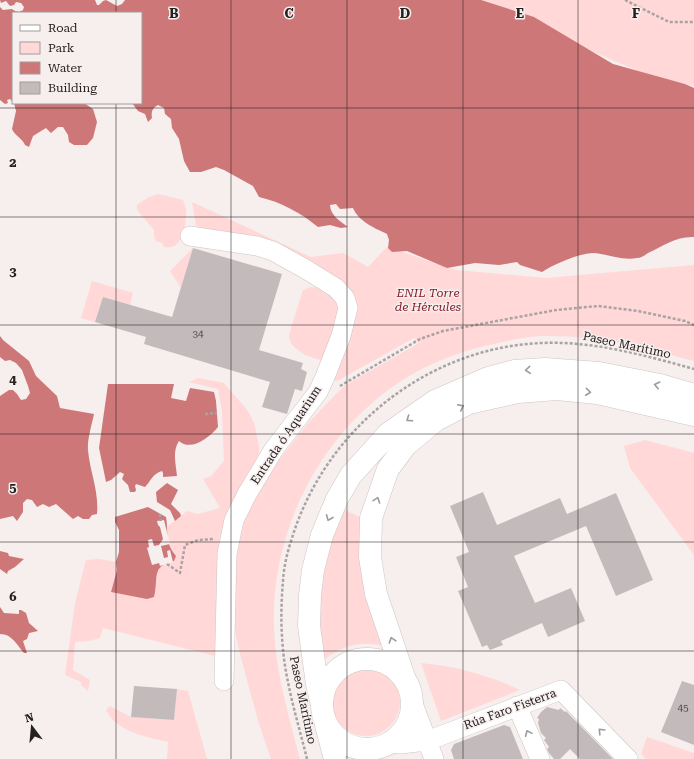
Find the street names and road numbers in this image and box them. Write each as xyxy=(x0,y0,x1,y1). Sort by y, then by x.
street label: Paseo Marítimo xyxy=(582,329,672,361)
street label: Entrada ó Aquarium xyxy=(248,383,324,487)
street label: Paseo Marítimo xyxy=(287,655,319,745)
street label: Rúa Faro Fisterra xyxy=(462,686,559,732)

